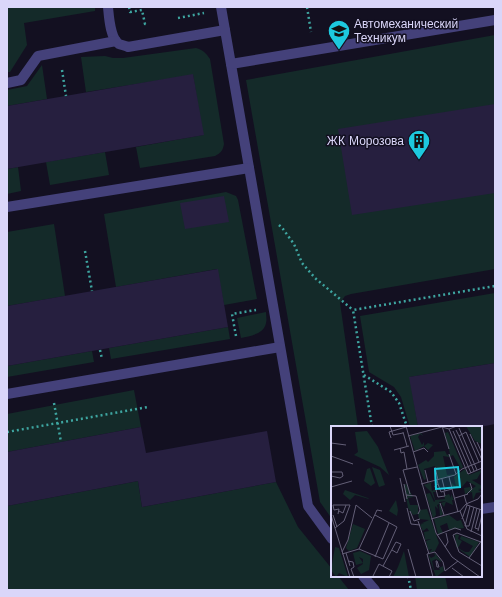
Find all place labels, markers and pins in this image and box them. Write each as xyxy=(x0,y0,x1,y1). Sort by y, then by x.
place label: Автомеханический Техникум xyxy=(354,17,458,45)
school or university icon: Автомеханический Техникум xyxy=(326,18,352,51)
building icon: ЖК Морозова xyxy=(406,128,432,161)
place label: ЖК Морозова xyxy=(327,134,404,148)

